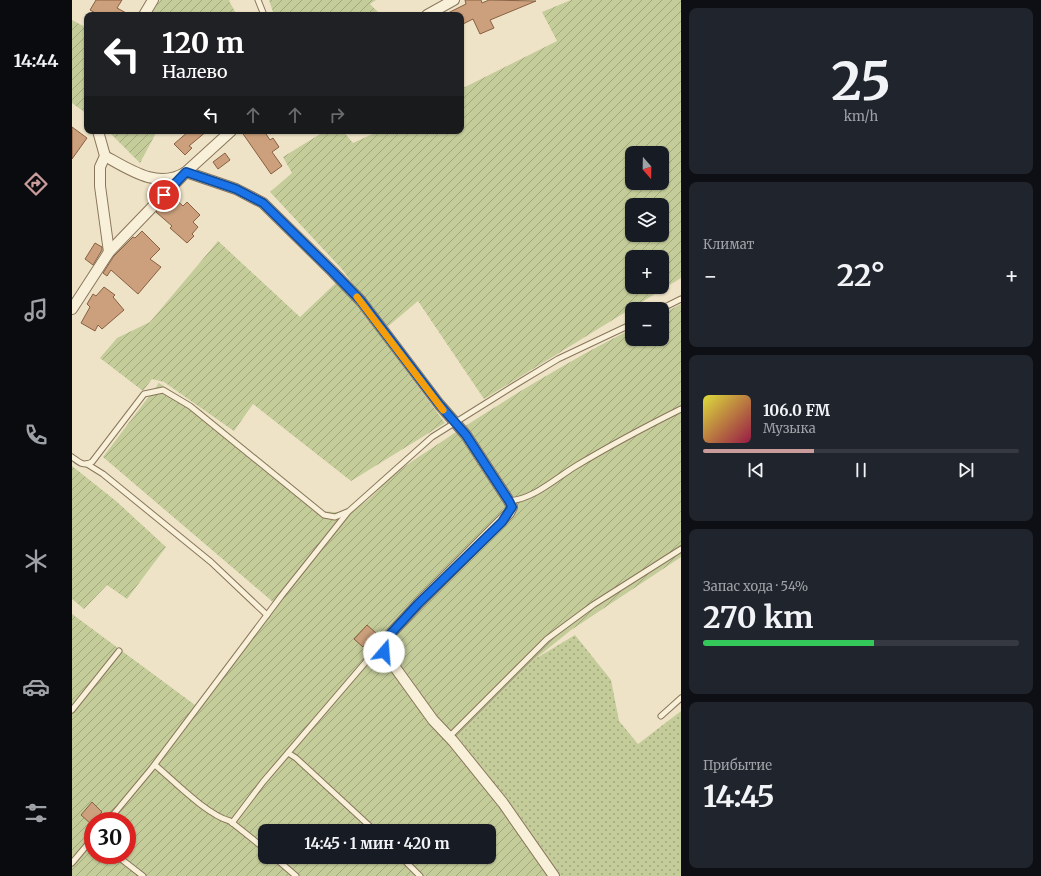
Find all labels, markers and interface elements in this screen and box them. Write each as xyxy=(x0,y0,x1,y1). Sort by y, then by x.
text: 120 m xyxy=(162,25,244,61)
icon: left xyxy=(96,28,148,80)
text: 14:44 xyxy=(13,49,59,72)
text: 25 xyxy=(831,49,891,114)
text: Налево xyxy=(162,60,228,83)
icon: left xyxy=(200,104,222,126)
icon: ahead xyxy=(242,104,264,126)
icon: ahead xyxy=(284,104,306,126)
icon: right xyxy=(326,104,348,126)
text: km/h xyxy=(844,108,878,125)
north arrow xyxy=(625,146,669,190)
map controls xyxy=(625,146,669,346)
icon: directions xyxy=(22,170,50,198)
pin xyxy=(147,178,181,212)
icon: arrive xyxy=(153,184,175,206)
button: layers xyxy=(625,198,669,242)
text: Климат xyxy=(703,236,754,253)
button: + xyxy=(625,250,669,294)
text: 22° xyxy=(837,256,885,294)
text: − xyxy=(703,262,718,290)
text: + xyxy=(1004,262,1019,290)
icon: music xyxy=(22,296,50,324)
button: − xyxy=(625,302,669,346)
text: 106.0 FM xyxy=(763,401,830,420)
text: Музыка xyxy=(763,420,816,437)
icon: phone xyxy=(22,421,50,449)
icon: previous xyxy=(745,459,767,481)
icon: pause xyxy=(850,459,872,481)
icon: next xyxy=(955,459,977,481)
icon: climate xyxy=(22,547,50,575)
text: Запас хода · 54% xyxy=(703,578,808,595)
text: 270 km xyxy=(703,598,813,636)
position arrow xyxy=(363,631,405,673)
icon: car xyxy=(22,673,50,701)
text: Прибытие xyxy=(703,757,772,774)
text: 14:45 xyxy=(703,777,775,815)
icon: filters xyxy=(22,799,50,827)
speed limit sign: 30 xyxy=(84,812,136,864)
text: 14:45 · 1 мин · 420 m xyxy=(304,834,450,853)

